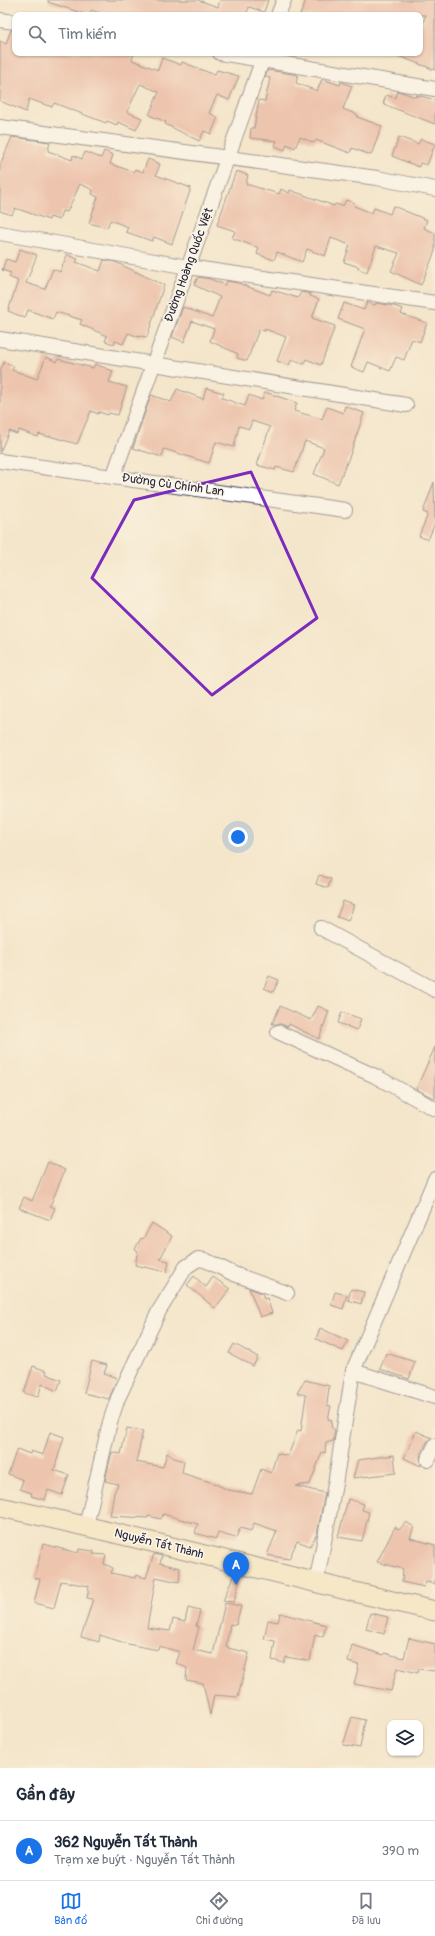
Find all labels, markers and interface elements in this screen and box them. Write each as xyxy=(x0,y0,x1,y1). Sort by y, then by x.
search box xyxy=(12,12,423,56)
icon: search xyxy=(26,23,48,45)
text: Tìm kiếm xyxy=(58,25,117,44)
street label: Đường Hoàng Quốc Việt xyxy=(160,205,217,324)
street label: Đường Cù Chính Lan xyxy=(121,470,225,500)
your location xyxy=(228,827,248,847)
street label: Nguyễn Tất Thành xyxy=(113,1525,206,1562)
pin: A xyxy=(223,1552,249,1585)
map controls xyxy=(387,1720,423,1756)
button: layers xyxy=(387,1720,423,1756)
text: Gần đây xyxy=(16,1784,75,1805)
text: 362 Nguyễn Tất Thành xyxy=(54,1833,197,1852)
text: A xyxy=(25,1843,33,1859)
text: 390 m xyxy=(382,1843,419,1859)
text: Trạm xe buýt · Nguyễn Tất Thành xyxy=(54,1852,235,1868)
tab: Bản đồ xyxy=(54,1890,87,1927)
tab: Chỉ đường xyxy=(196,1890,243,1927)
tab: Đã lưu xyxy=(351,1890,381,1927)

